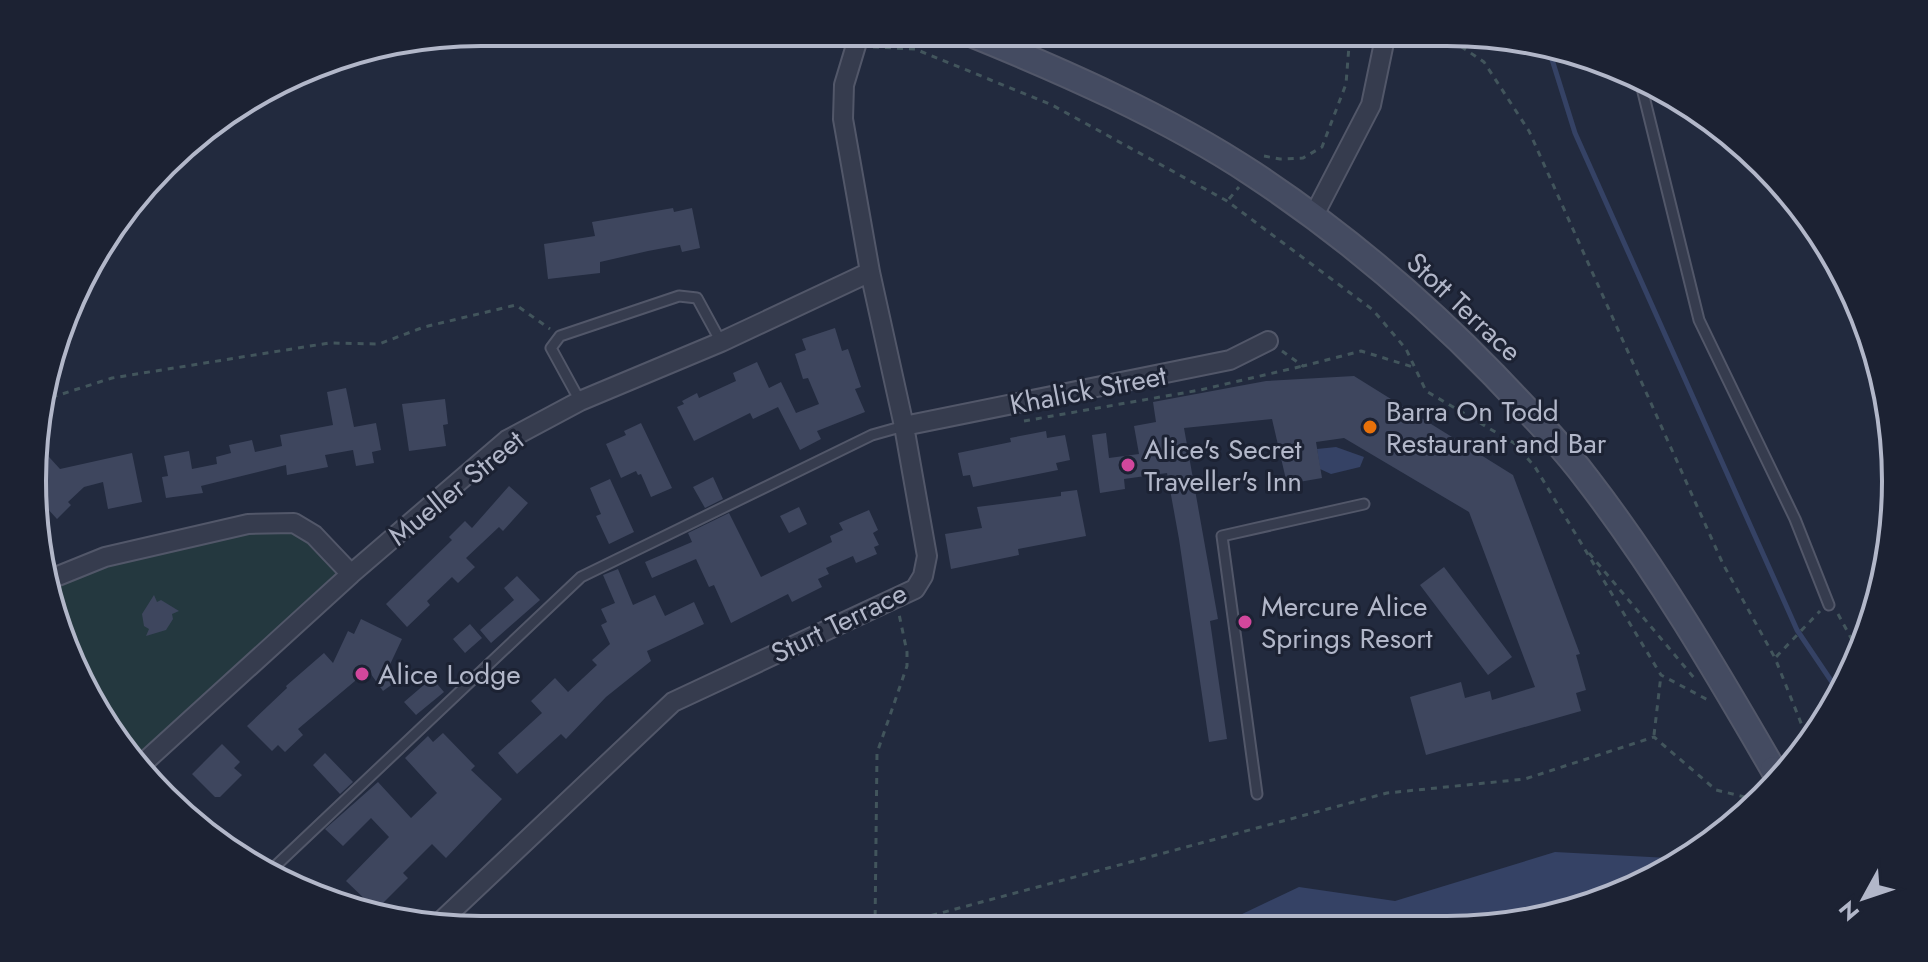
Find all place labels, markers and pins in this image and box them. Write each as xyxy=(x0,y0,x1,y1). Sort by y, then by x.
place label: Barra On Todd Restaurant and Bar xyxy=(1386,391,1607,464)
marker: Barra On Todd Restaurant and Bar xyxy=(1361,418,1379,436)
place label: Alice's Secret Traveller's Inn xyxy=(1144,429,1302,502)
marker: Alice's Secret Traveller's Inn xyxy=(1119,456,1137,474)
place label: Mercure Alice Springs Resort xyxy=(1261,586,1433,659)
marker: Mercure Alice Springs Resort xyxy=(1236,613,1254,631)
place label: Alice Lodge xyxy=(378,654,521,695)
marker: Alice Lodge xyxy=(353,665,371,683)

